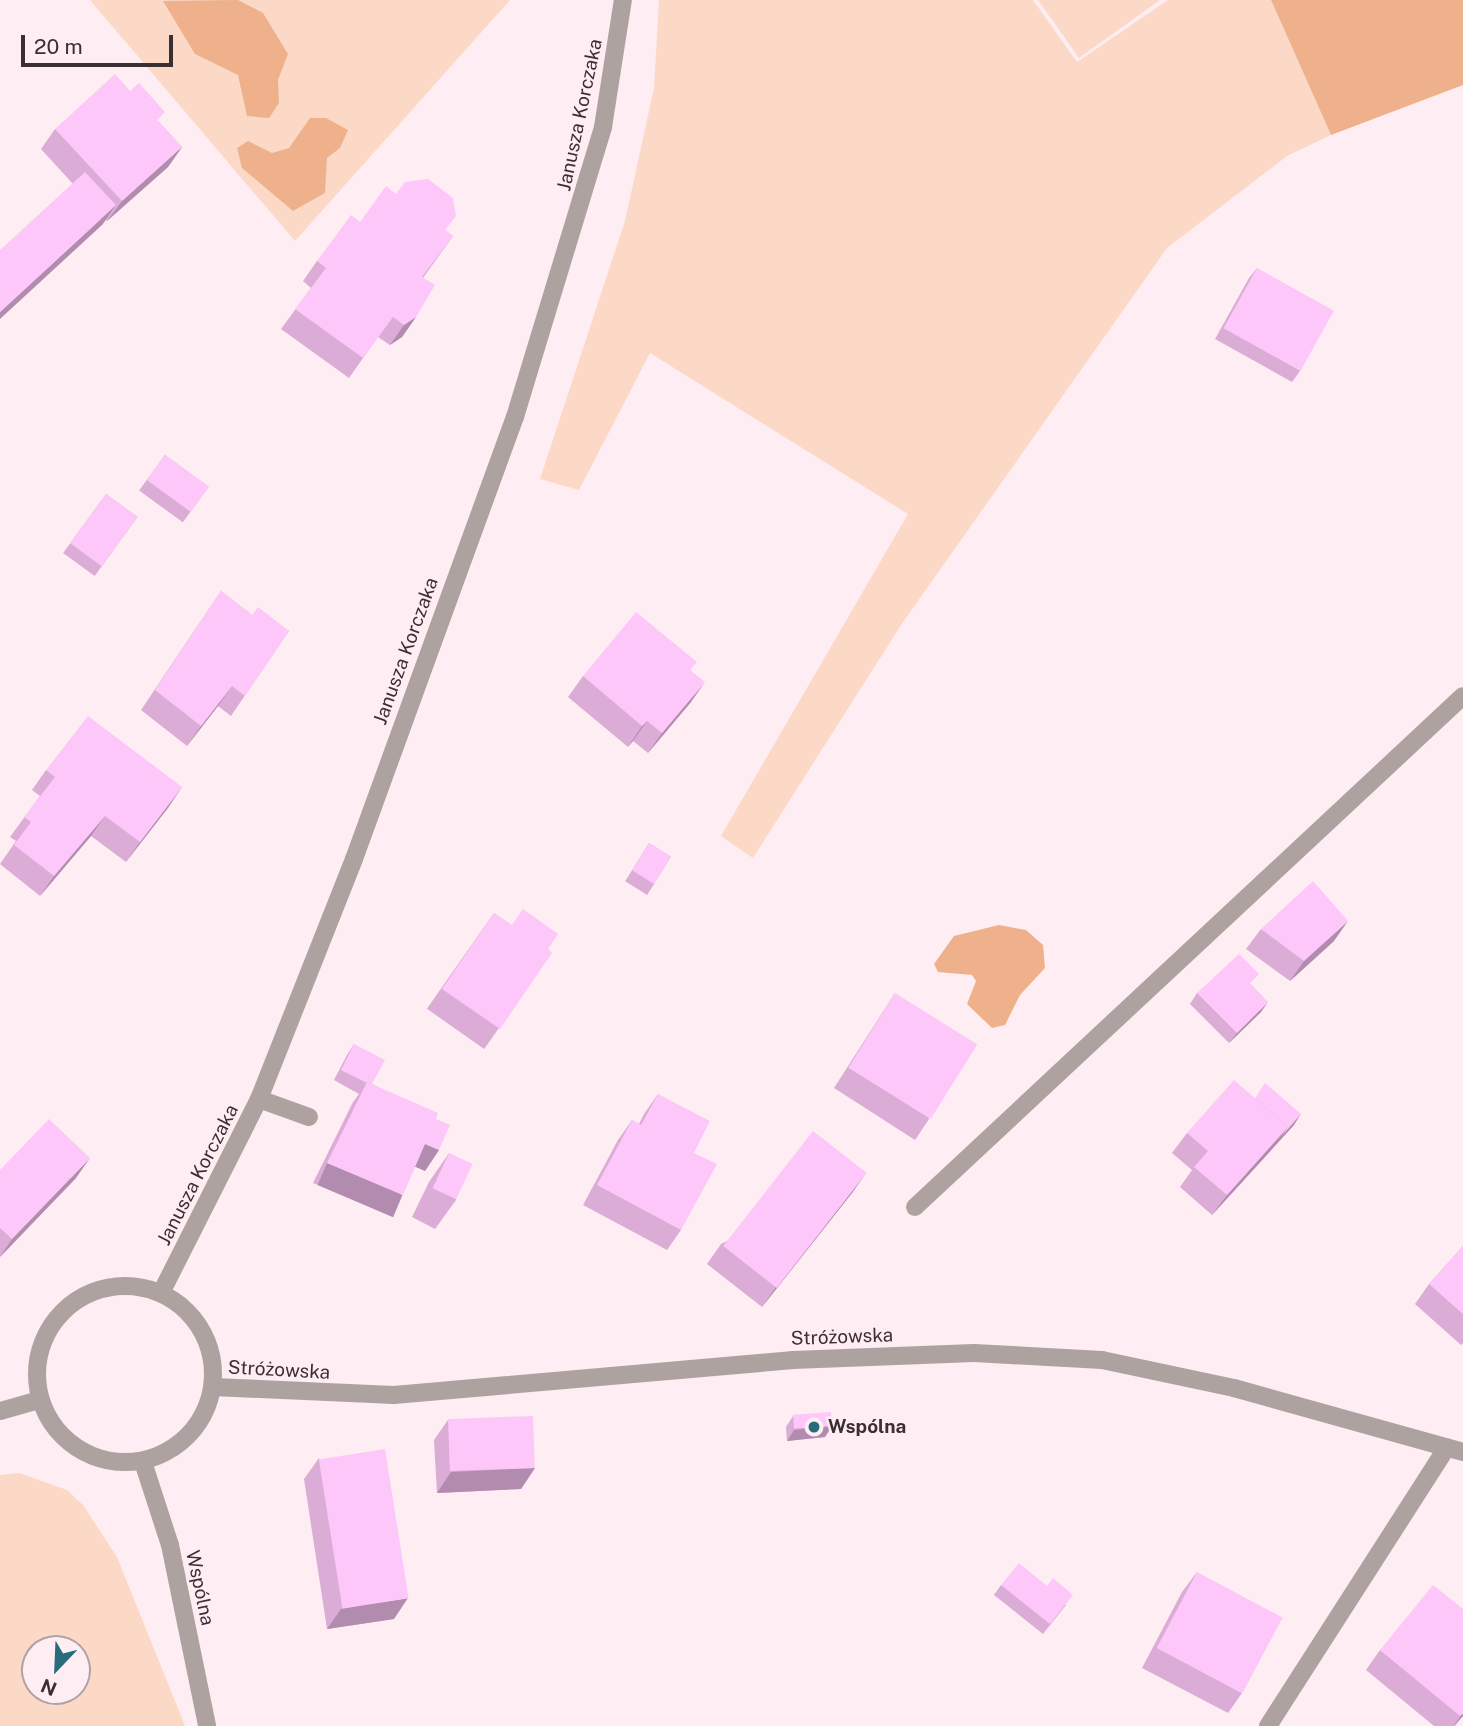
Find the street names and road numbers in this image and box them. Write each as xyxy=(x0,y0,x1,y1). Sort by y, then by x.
street label: Janusza Korczaka xyxy=(553,37,607,193)
street label: Janusza Korczaka xyxy=(369,574,443,728)
street label: Janusza Korczaka xyxy=(153,1101,243,1249)
street label: Stróżowska xyxy=(790,1324,894,1350)
street label: Stróżowska xyxy=(227,1356,331,1384)
street label: Wspólna xyxy=(181,1548,219,1628)

